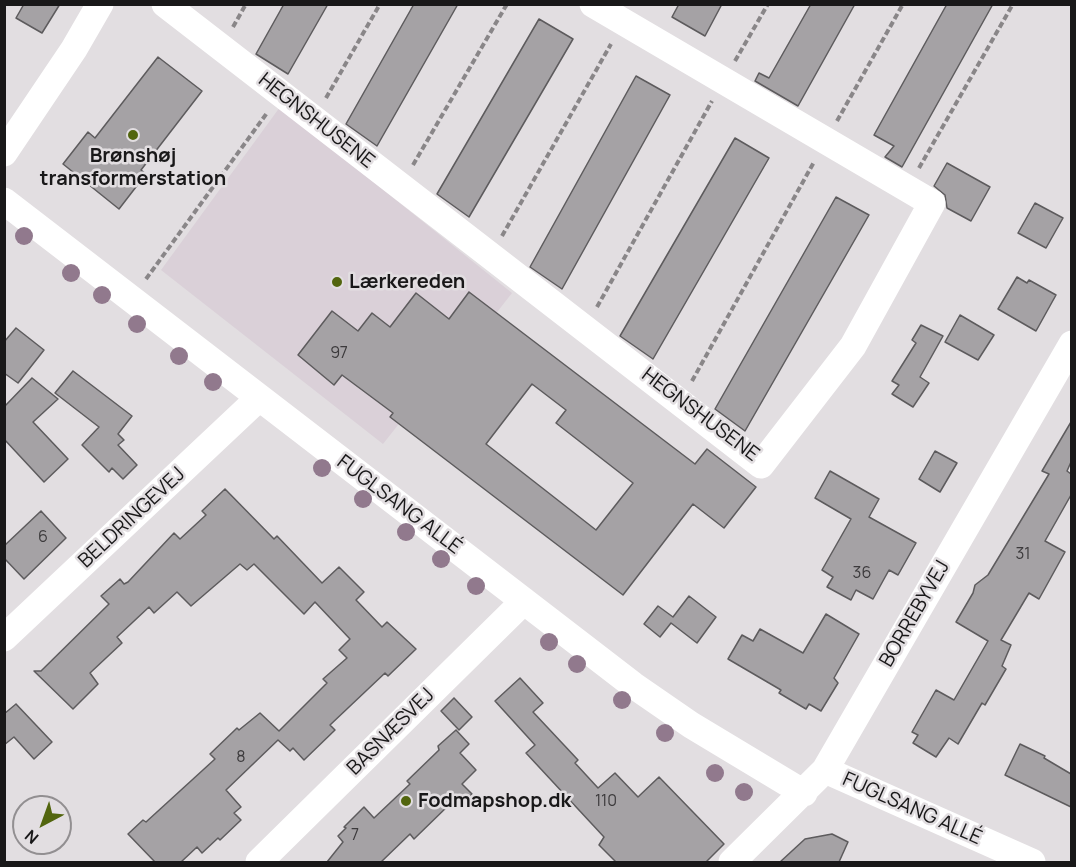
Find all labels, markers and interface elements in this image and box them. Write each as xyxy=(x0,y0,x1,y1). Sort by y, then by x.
street label: HEGNSHUSENE xyxy=(253,68,379,174)
marker: Brønshøj transformerstation xyxy=(126,128,140,142)
place label: Brønshøj transformerstation xyxy=(40,144,226,191)
place label: Lærkereden xyxy=(349,270,465,294)
marker: Lærkereden xyxy=(330,275,344,289)
house number: 97 xyxy=(330,344,348,364)
street label: HEGNSHUSENE xyxy=(637,363,763,467)
street label: FUGLSANG ALLÉ xyxy=(332,450,466,560)
street label: BELDRINGEVEJ xyxy=(74,463,190,573)
house number: 6 xyxy=(38,528,48,548)
house number: 31 xyxy=(1015,545,1031,565)
street label: BORREBYVEJ xyxy=(875,557,955,671)
house number: 36 xyxy=(853,564,871,584)
street label: BASNÆSVEJ xyxy=(343,684,439,780)
house number: 8 xyxy=(236,748,246,768)
street label: FUGLSANG ALLÉ xyxy=(839,768,985,850)
place label: Fodmapshop.dk xyxy=(418,789,571,813)
house number: 110 xyxy=(595,792,617,812)
marker: Fodmapshop.dk xyxy=(399,794,413,808)
north arrow xyxy=(12,795,72,855)
text: N xyxy=(20,825,43,849)
house number: 7 xyxy=(351,826,359,846)

